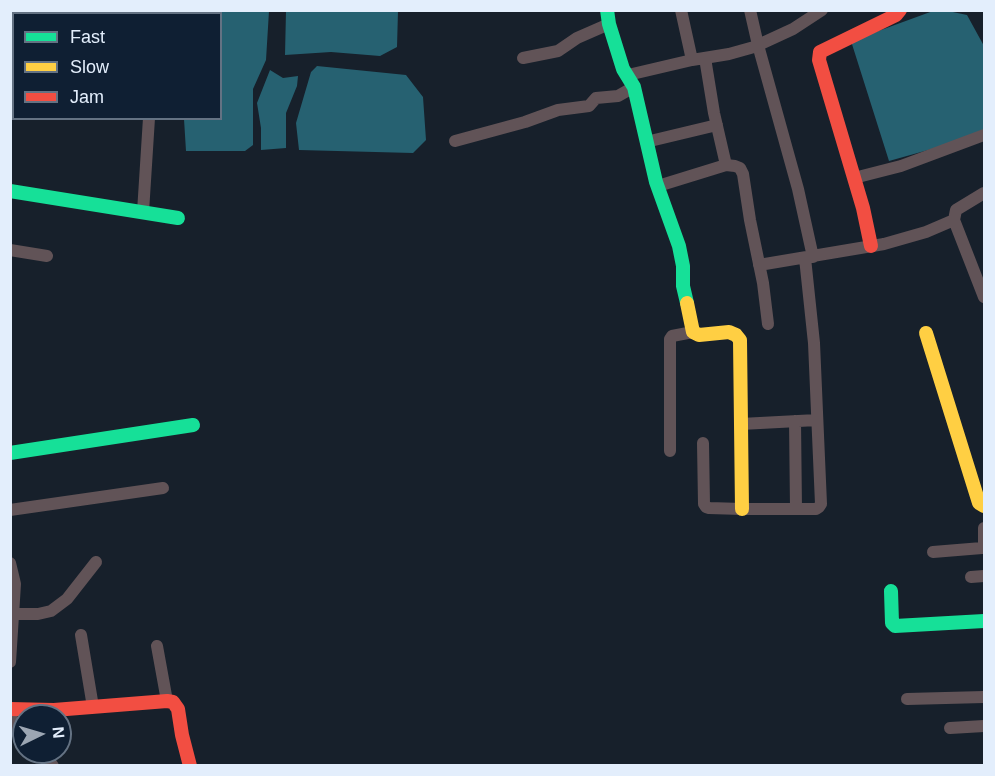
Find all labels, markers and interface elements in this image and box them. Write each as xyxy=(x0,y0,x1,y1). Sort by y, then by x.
legend xyxy=(12,12,222,120)
text: Fast xyxy=(70,27,105,47)
text: Slow xyxy=(70,57,109,77)
text: Jam xyxy=(70,87,104,107)
north arrow xyxy=(12,704,72,764)
text: N xyxy=(49,726,67,739)

